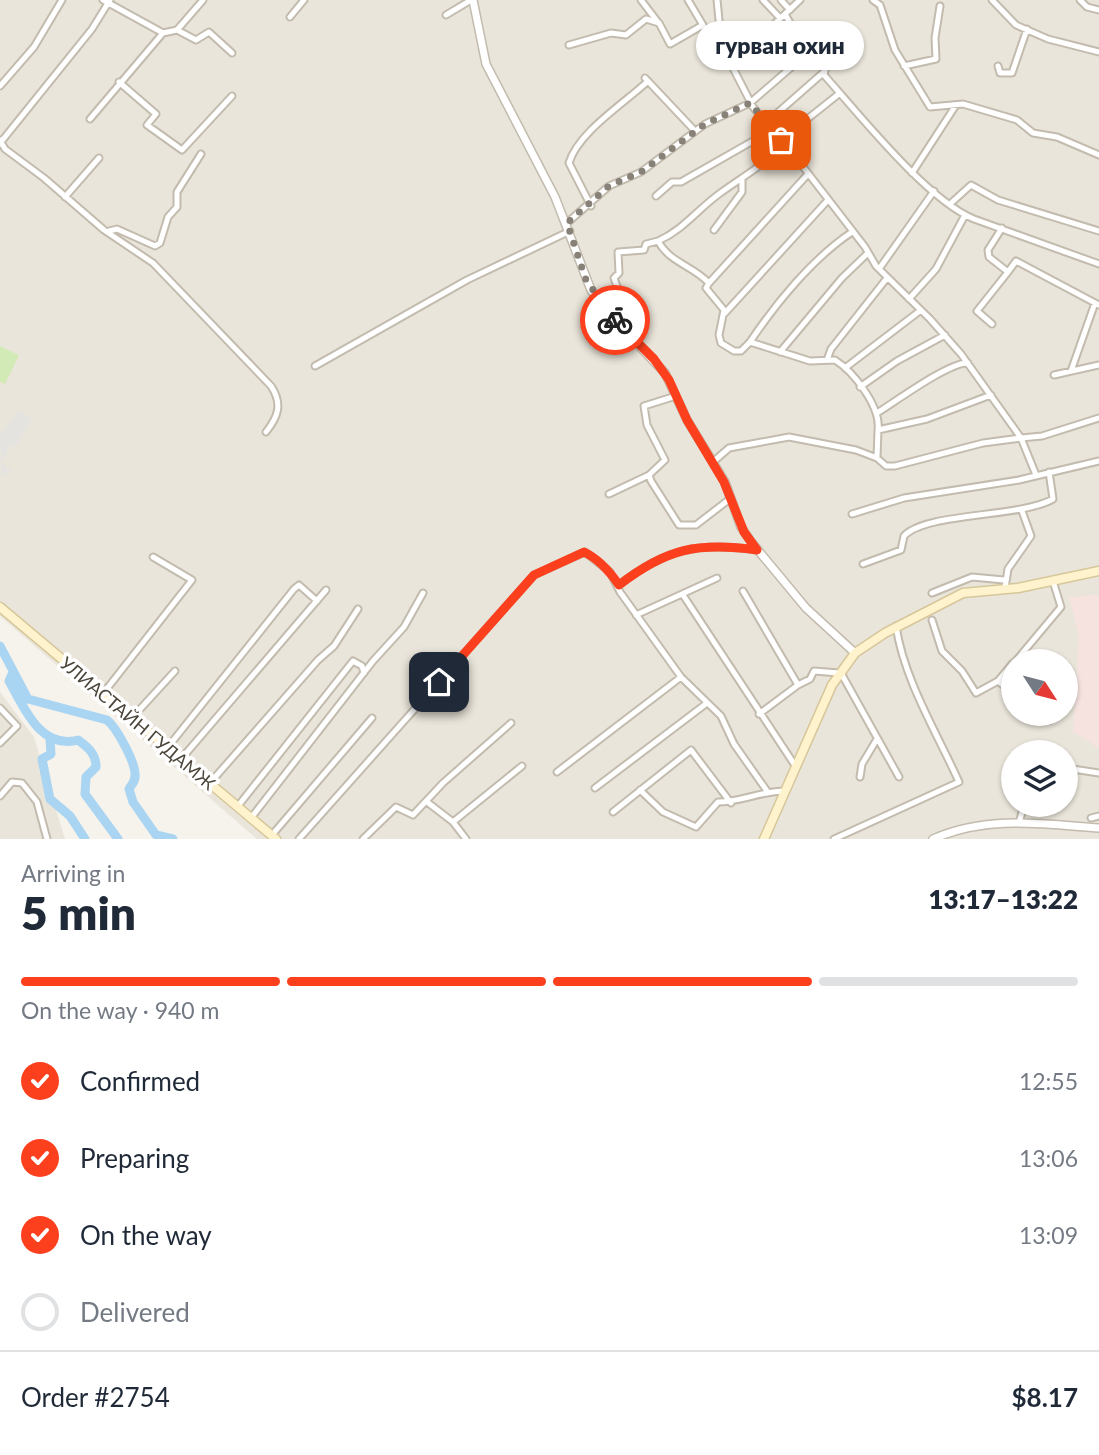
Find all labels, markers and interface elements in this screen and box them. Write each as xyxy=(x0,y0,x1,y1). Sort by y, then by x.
callout: гурван охин xyxy=(697,21,865,70)
text: гурван охин xyxy=(715,31,845,59)
pin xyxy=(751,110,811,170)
icon: bag xyxy=(762,121,800,159)
courier xyxy=(580,285,650,355)
icon: bike xyxy=(596,301,634,339)
north arrow xyxy=(1001,649,1078,726)
map controls xyxy=(1001,649,1078,817)
street label: УЛИАСТАЙН ГУДАМЖ xyxy=(56,652,220,795)
pin xyxy=(409,652,469,712)
icon: home xyxy=(420,663,458,701)
button: layers xyxy=(1001,740,1078,817)
text: Arriving in xyxy=(21,859,125,887)
text: 13:17–13:22 xyxy=(928,883,1078,915)
text: 5 min xyxy=(21,885,136,940)
text: On the way · 940 m xyxy=(21,996,220,1024)
icon: check xyxy=(21,1062,59,1100)
text: Confirmed xyxy=(80,1065,200,1097)
text: 12:55 xyxy=(1019,1067,1078,1095)
icon: check xyxy=(21,1139,59,1177)
text: Preparing xyxy=(80,1142,189,1174)
text: 13:06 xyxy=(1019,1144,1078,1172)
icon: check xyxy=(21,1216,59,1254)
text: On the way xyxy=(80,1219,212,1251)
text: 13:09 xyxy=(1019,1221,1078,1249)
text: Delivered xyxy=(80,1296,190,1328)
text: Order #2754 xyxy=(21,1381,170,1413)
text: $8.17 xyxy=(1012,1381,1078,1413)

